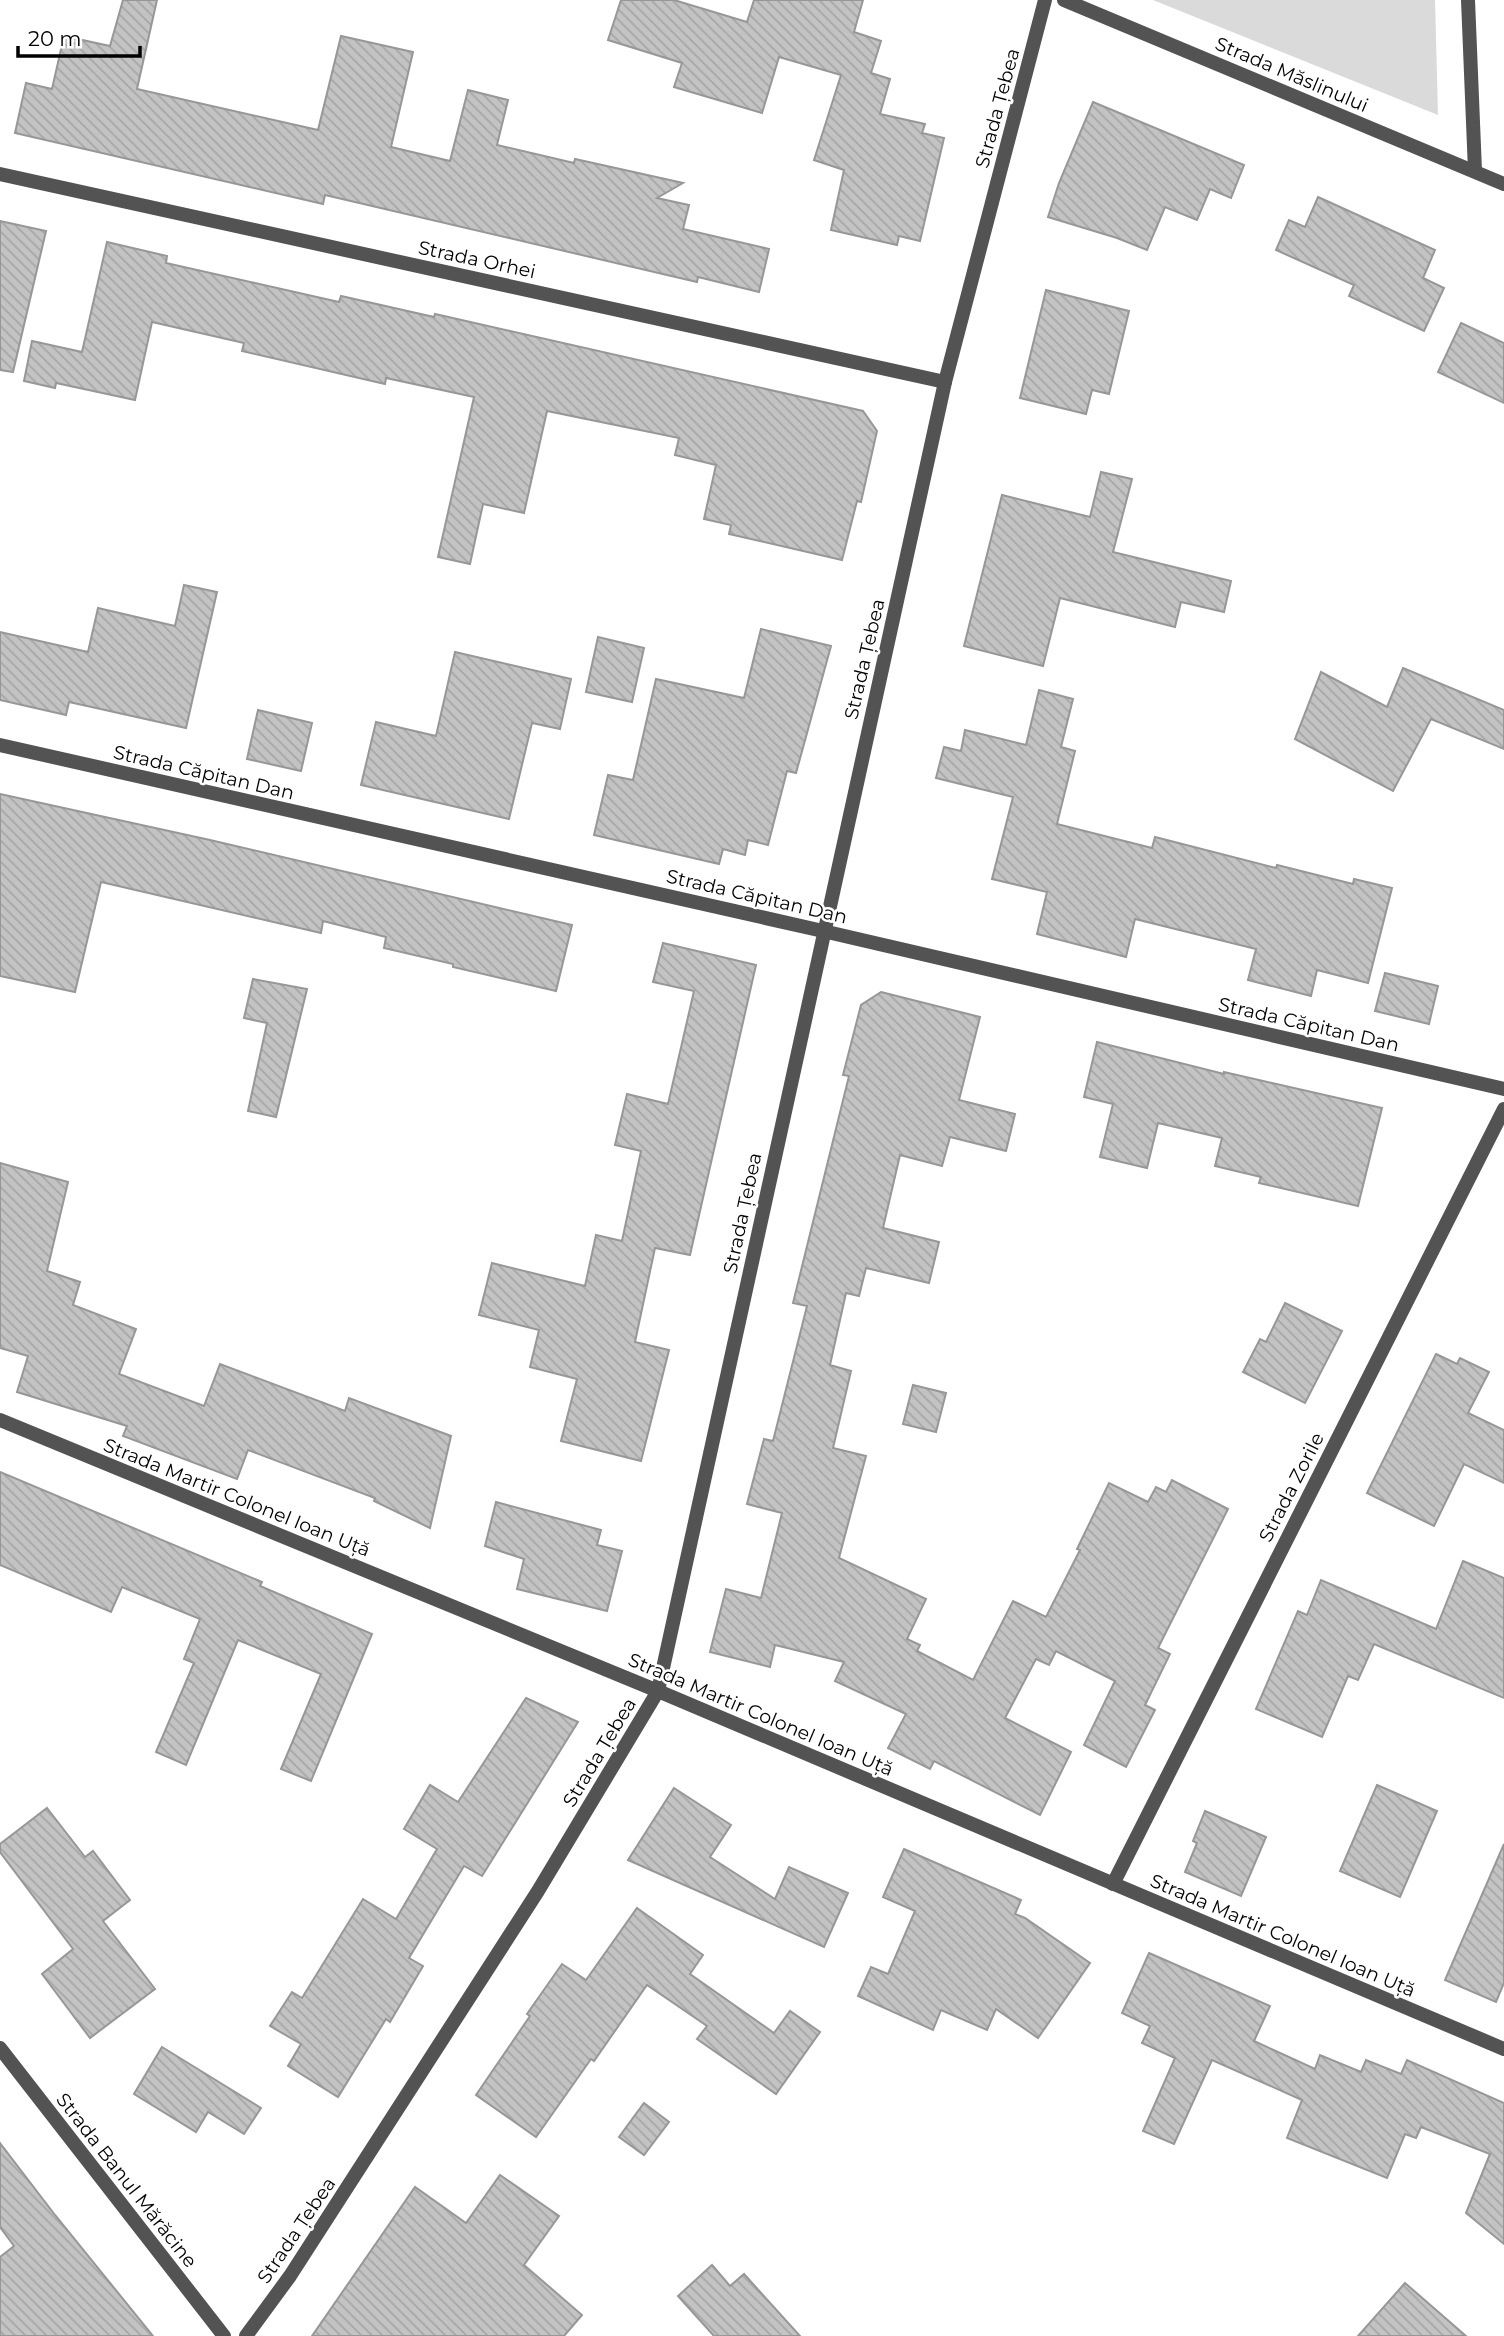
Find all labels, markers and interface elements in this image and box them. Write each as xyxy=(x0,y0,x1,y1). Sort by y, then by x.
scale bar xyxy=(18,14,140,58)
text: 20 m xyxy=(28,26,82,51)
street label: Strada Măslinului xyxy=(1212,32,1372,117)
street label: Strada Țebea xyxy=(970,46,1025,171)
street label: Strada Orhei xyxy=(416,236,538,283)
street label: Strada Țebea xyxy=(839,597,891,722)
street label: Strada Căpitan Dan xyxy=(111,740,297,805)
street label: Strada Căpitan Dan xyxy=(664,864,850,929)
street label: Strada Căpitan Dan xyxy=(1216,992,1402,1057)
street label: Strada Țebea xyxy=(718,1150,768,1276)
street label: Strada Zorile xyxy=(1254,1429,1329,1546)
street label: Strada Martir Colonel Ioan Uță xyxy=(100,1433,374,1563)
street label: Strada Martir Colonel Ioan Uță xyxy=(624,1648,897,1782)
street label: Strada Țebea xyxy=(558,1694,642,1811)
street label: Strada Martir Colonel Ioan Uță xyxy=(1146,1869,1419,2003)
street label: Strada Banul Mărăcine xyxy=(51,2088,202,2272)
street label: Strada Țebea xyxy=(252,2173,341,2288)

